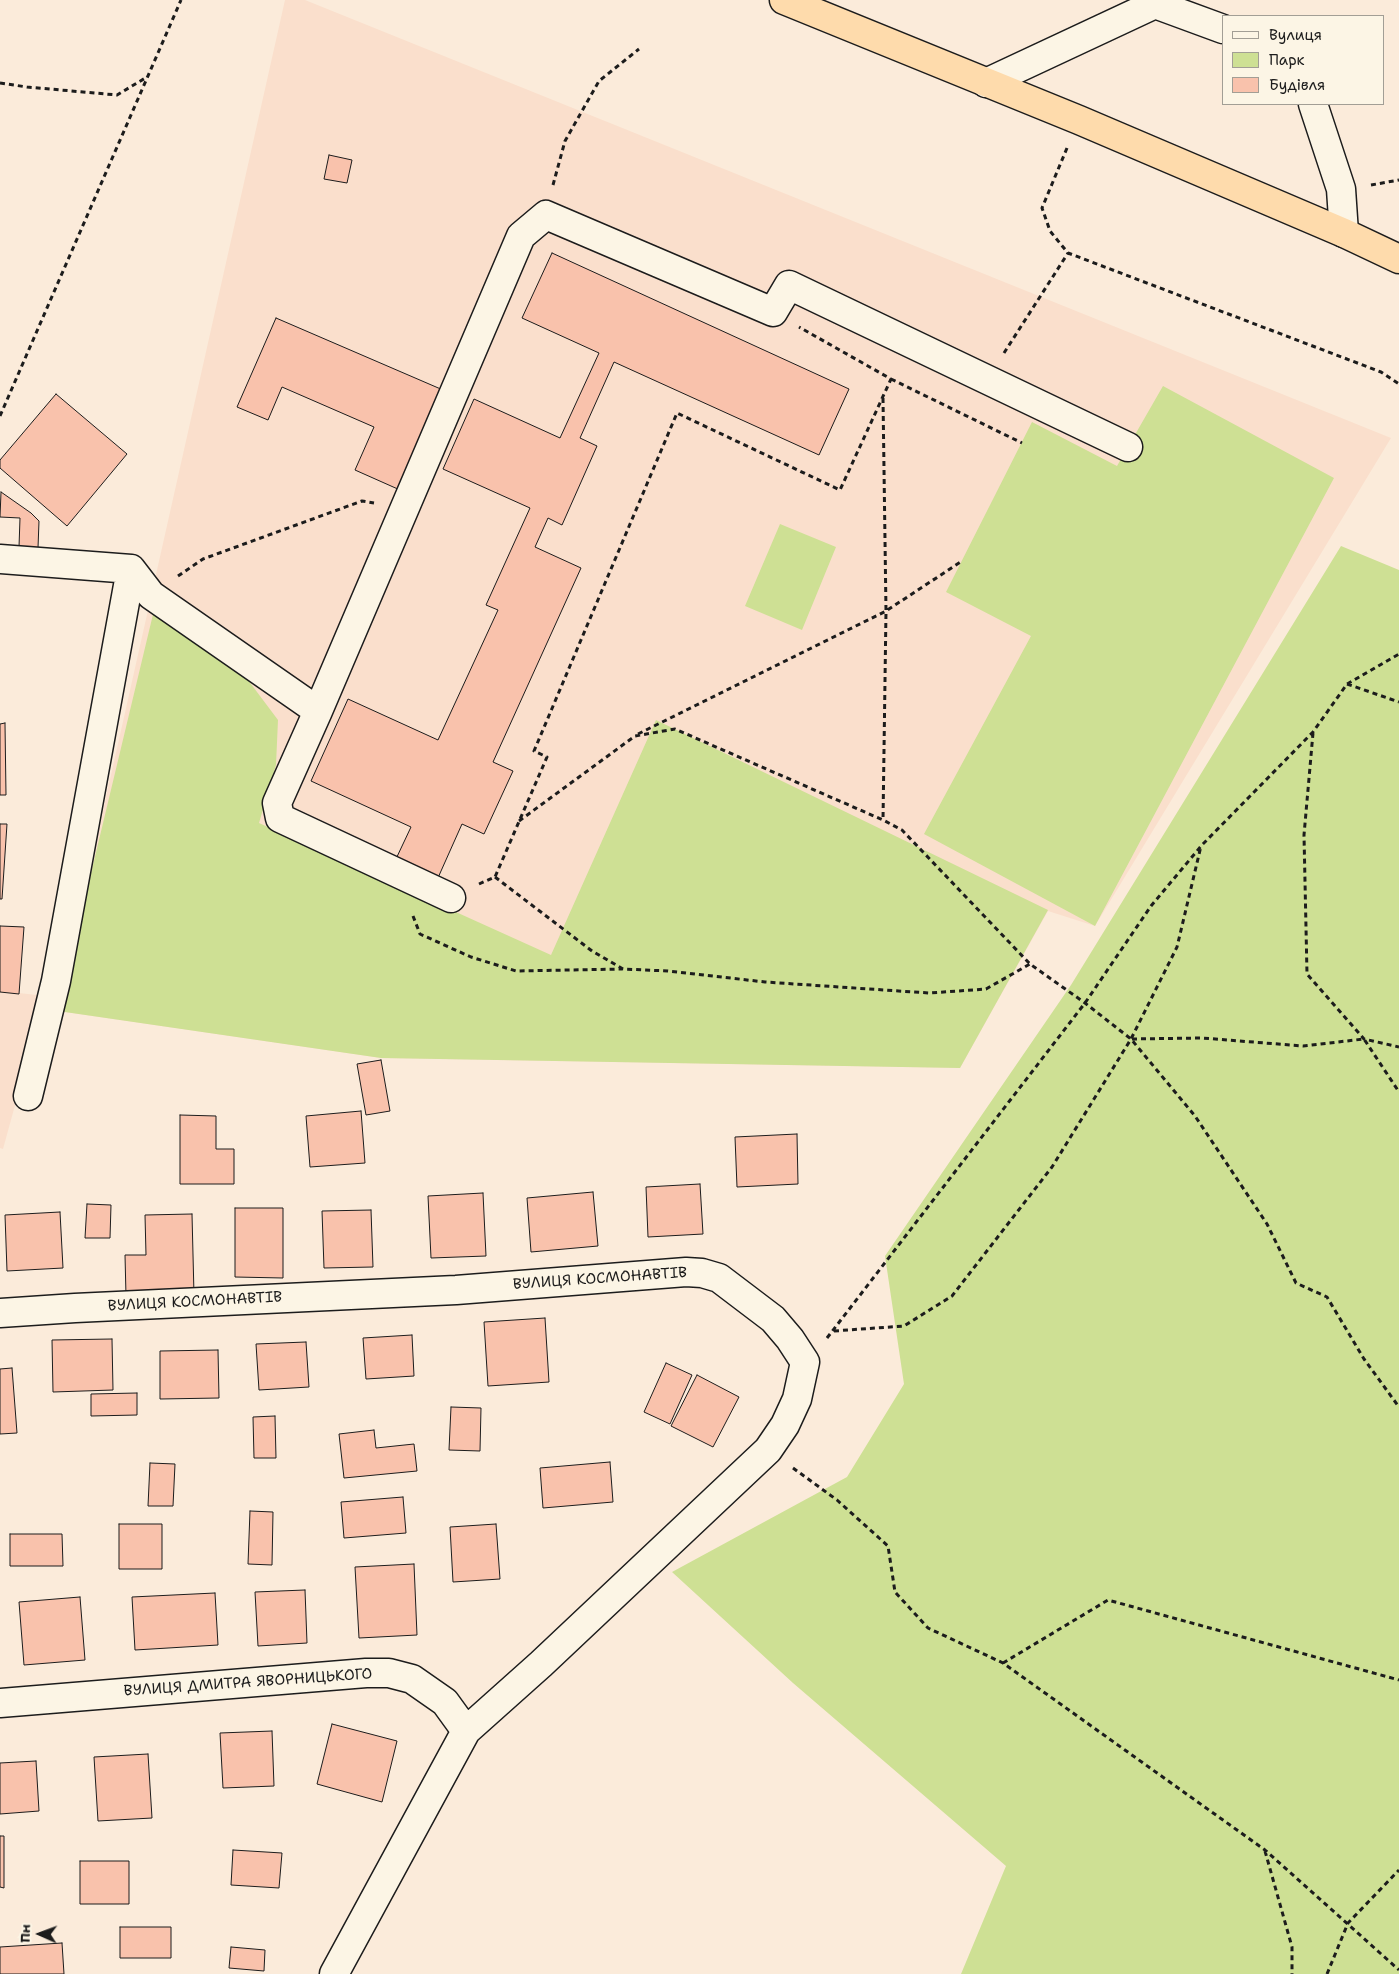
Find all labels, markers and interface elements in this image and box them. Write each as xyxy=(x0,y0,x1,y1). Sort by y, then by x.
legend xyxy=(1222,15,1384,105)
text: Вулиця xyxy=(1269,25,1322,45)
text: Парк xyxy=(1269,50,1305,70)
text: Будівля xyxy=(1269,75,1325,95)
street label: ВУЛИЦЯ КОСМОНАВТІВ xyxy=(512,1264,688,1294)
street label: ВУЛИЦЯ КОСМОНАВТІВ xyxy=(107,1288,283,1316)
street label: ВУЛИЦЯ ДМИТРА ЯВОРНИЦЬКОГО xyxy=(123,1665,373,1701)
north arrow xyxy=(15,1909,65,1959)
text: Пн xyxy=(16,1924,34,1943)

